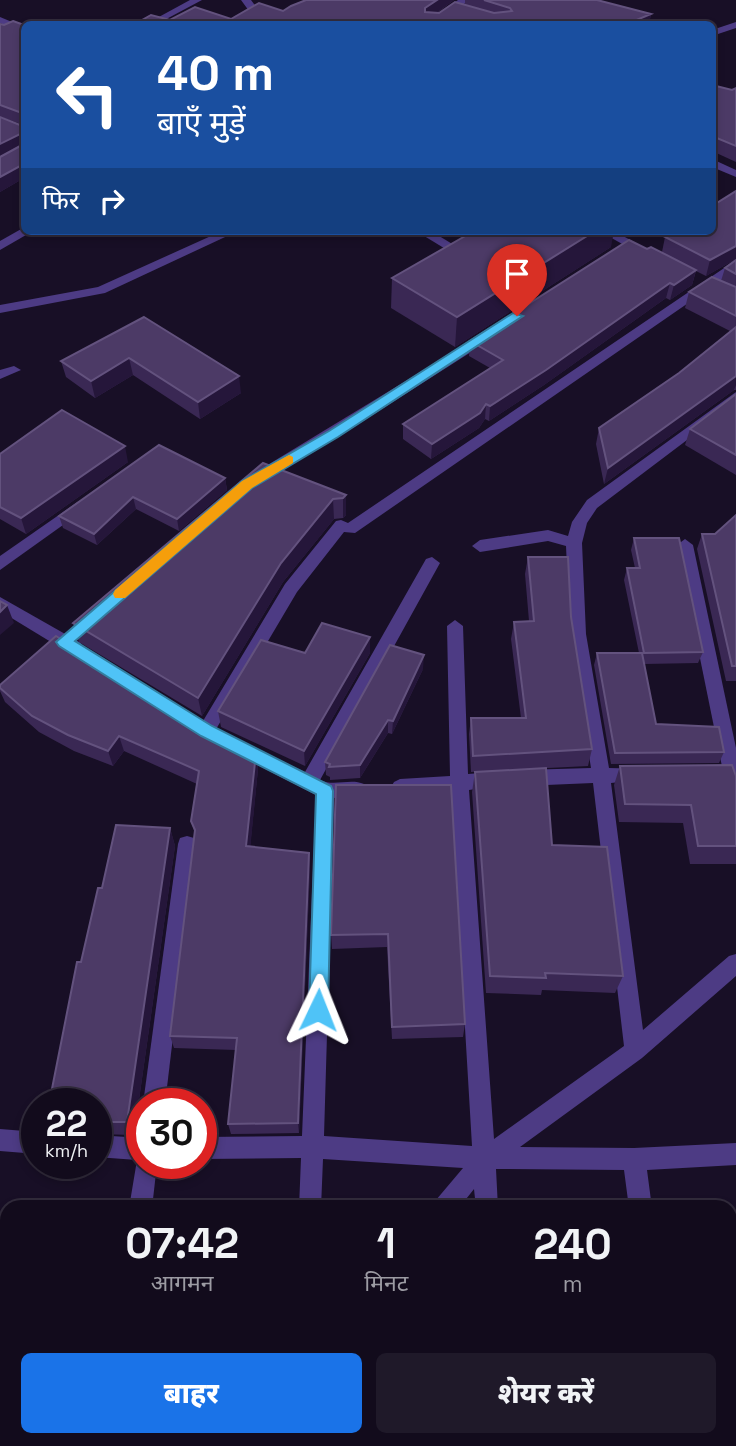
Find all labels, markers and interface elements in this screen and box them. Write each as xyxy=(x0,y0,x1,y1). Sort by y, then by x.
text: 40 m xyxy=(157,42,274,104)
icon: left xyxy=(42,49,133,140)
text: बाएँ मुड़ें xyxy=(157,103,246,143)
icon: right xyxy=(93,182,131,220)
text: फिर xyxy=(42,183,79,217)
pin xyxy=(487,244,547,316)
icon: arrive xyxy=(498,255,536,293)
position arrow xyxy=(281,973,355,1047)
speed limit sign: 30 xyxy=(126,1088,217,1179)
text: 22 xyxy=(46,1102,87,1146)
text: km/h xyxy=(45,1139,88,1162)
text: 07:42 xyxy=(125,1217,239,1270)
text: 1 xyxy=(377,1217,396,1270)
text: 240 xyxy=(534,1218,612,1271)
text: आगमन xyxy=(151,1268,214,1298)
text: मिनट xyxy=(364,1268,408,1298)
text: m xyxy=(563,1269,583,1299)
button: बाहर xyxy=(21,1353,362,1433)
button: शेयर करें xyxy=(376,1353,716,1433)

